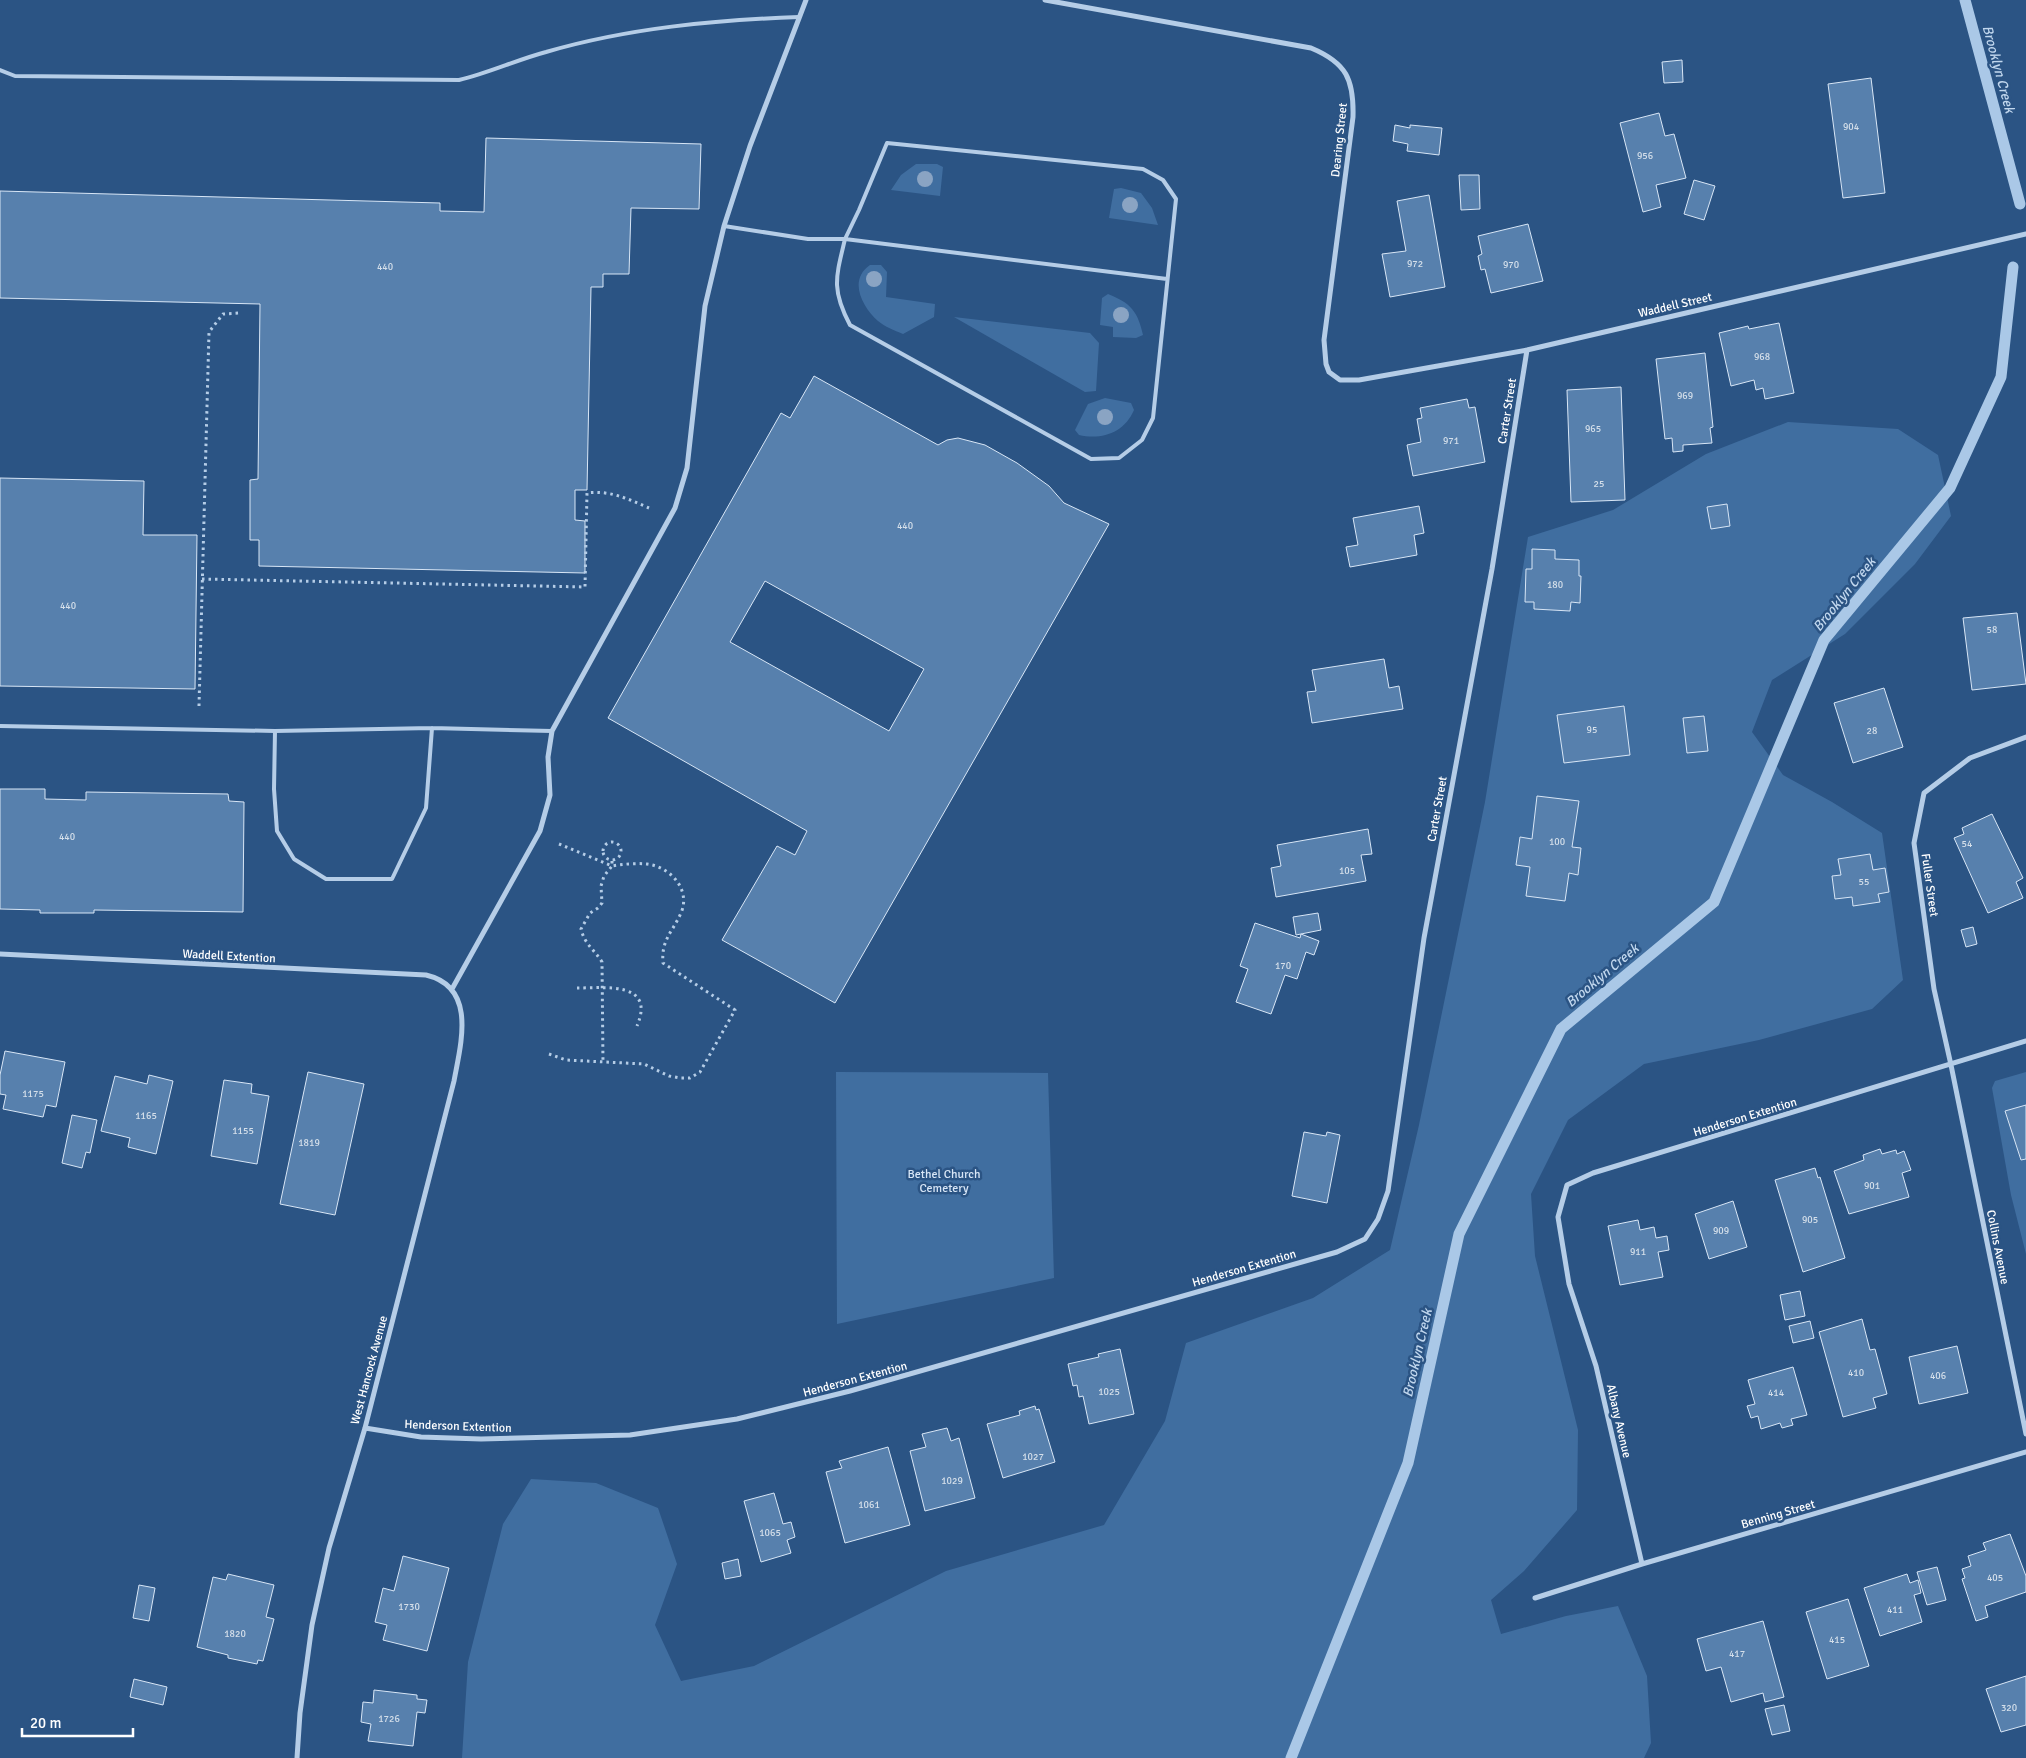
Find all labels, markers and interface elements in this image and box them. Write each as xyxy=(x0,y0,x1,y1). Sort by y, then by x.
water label: Brooklyn Creek xyxy=(1979,23,2019,117)
street label: Dearing Street xyxy=(1328,102,1351,178)
house number: 904 xyxy=(1843,121,1860,133)
house number: 956 xyxy=(1637,150,1653,162)
house number: 972 xyxy=(1407,258,1423,270)
house number: 970 xyxy=(1503,259,1519,271)
house number: 440 xyxy=(377,261,393,273)
street label: Waddell Street xyxy=(1637,290,1714,321)
house number: 968 xyxy=(1754,351,1770,363)
street label: Carter Street xyxy=(1495,377,1520,445)
house number: 969 xyxy=(1677,390,1693,402)
house number: 965 xyxy=(1585,423,1601,435)
house number: 971 xyxy=(1443,435,1459,447)
house number: 25 xyxy=(1594,478,1604,490)
house number: 440 xyxy=(897,520,913,532)
water label: Brooklyn Creek xyxy=(1809,552,1881,635)
house number: 180 xyxy=(1547,579,1563,591)
house number: 440 xyxy=(60,600,76,612)
house number: 58 xyxy=(1987,624,1997,636)
house number: 95 xyxy=(1587,724,1597,736)
house number: 28 xyxy=(1867,725,1877,737)
street label: Carter Street xyxy=(1424,775,1451,843)
house number: 440 xyxy=(59,831,75,843)
house number: 100 xyxy=(1549,836,1565,848)
house number: 54 xyxy=(1962,838,1973,850)
street label: Fuller Street xyxy=(1918,853,1941,918)
house number: 105 xyxy=(1339,865,1355,877)
house number: 55 xyxy=(1859,876,1869,888)
water label: Brooklyn Creek xyxy=(1562,939,1644,1011)
street label: Waddell Extention xyxy=(182,947,276,966)
house number: 170 xyxy=(1275,960,1291,972)
house number: 1175 xyxy=(22,1088,44,1100)
street label: Henderson Extention xyxy=(1692,1095,1799,1140)
house number: 1165 xyxy=(135,1110,157,1122)
house number: 1155 xyxy=(232,1125,254,1137)
house number: 1819 xyxy=(298,1137,320,1149)
park label: Bethel Church Cemetery xyxy=(908,1167,980,1196)
house number: 901 xyxy=(1864,1180,1880,1192)
street label: Collins Avenue xyxy=(1983,1209,2012,1286)
house number: 905 xyxy=(1802,1214,1818,1226)
house number: 909 xyxy=(1713,1225,1729,1237)
street label: Henderson Extention xyxy=(1190,1246,1298,1290)
house number: 911 xyxy=(1630,1246,1646,1258)
water label: Brooklyn Creek xyxy=(1399,1305,1436,1399)
street label: West Hancock Avenue xyxy=(348,1314,391,1426)
street label: Henderson Extention xyxy=(801,1358,909,1401)
house number: 410 xyxy=(1848,1367,1864,1379)
house number: 406 xyxy=(1930,1370,1946,1382)
street label: Albany Avenue xyxy=(1603,1383,1634,1459)
house number: 1025 xyxy=(1098,1386,1120,1398)
house number: 414 xyxy=(1768,1387,1785,1399)
street label: Henderson Extention xyxy=(404,1417,512,1436)
house number: 1027 xyxy=(1022,1451,1044,1463)
house number: 1029 xyxy=(941,1475,963,1487)
street label: Benning Street xyxy=(1739,1497,1817,1532)
house number: 1061 xyxy=(858,1499,880,1511)
house number: 1065 xyxy=(759,1527,781,1539)
house number: 405 xyxy=(1987,1572,2003,1584)
house number: 1730 xyxy=(398,1601,420,1613)
house number: 411 xyxy=(1887,1604,1903,1616)
house number: 1820 xyxy=(224,1628,246,1640)
house number: 415 xyxy=(1829,1634,1845,1646)
house number: 417 xyxy=(1729,1648,1745,1660)
house number: 320 xyxy=(2001,1702,2017,1714)
scale bar xyxy=(22,1706,134,1738)
house number: 1726 xyxy=(378,1713,400,1725)
text: 20 m xyxy=(30,1714,61,1732)

